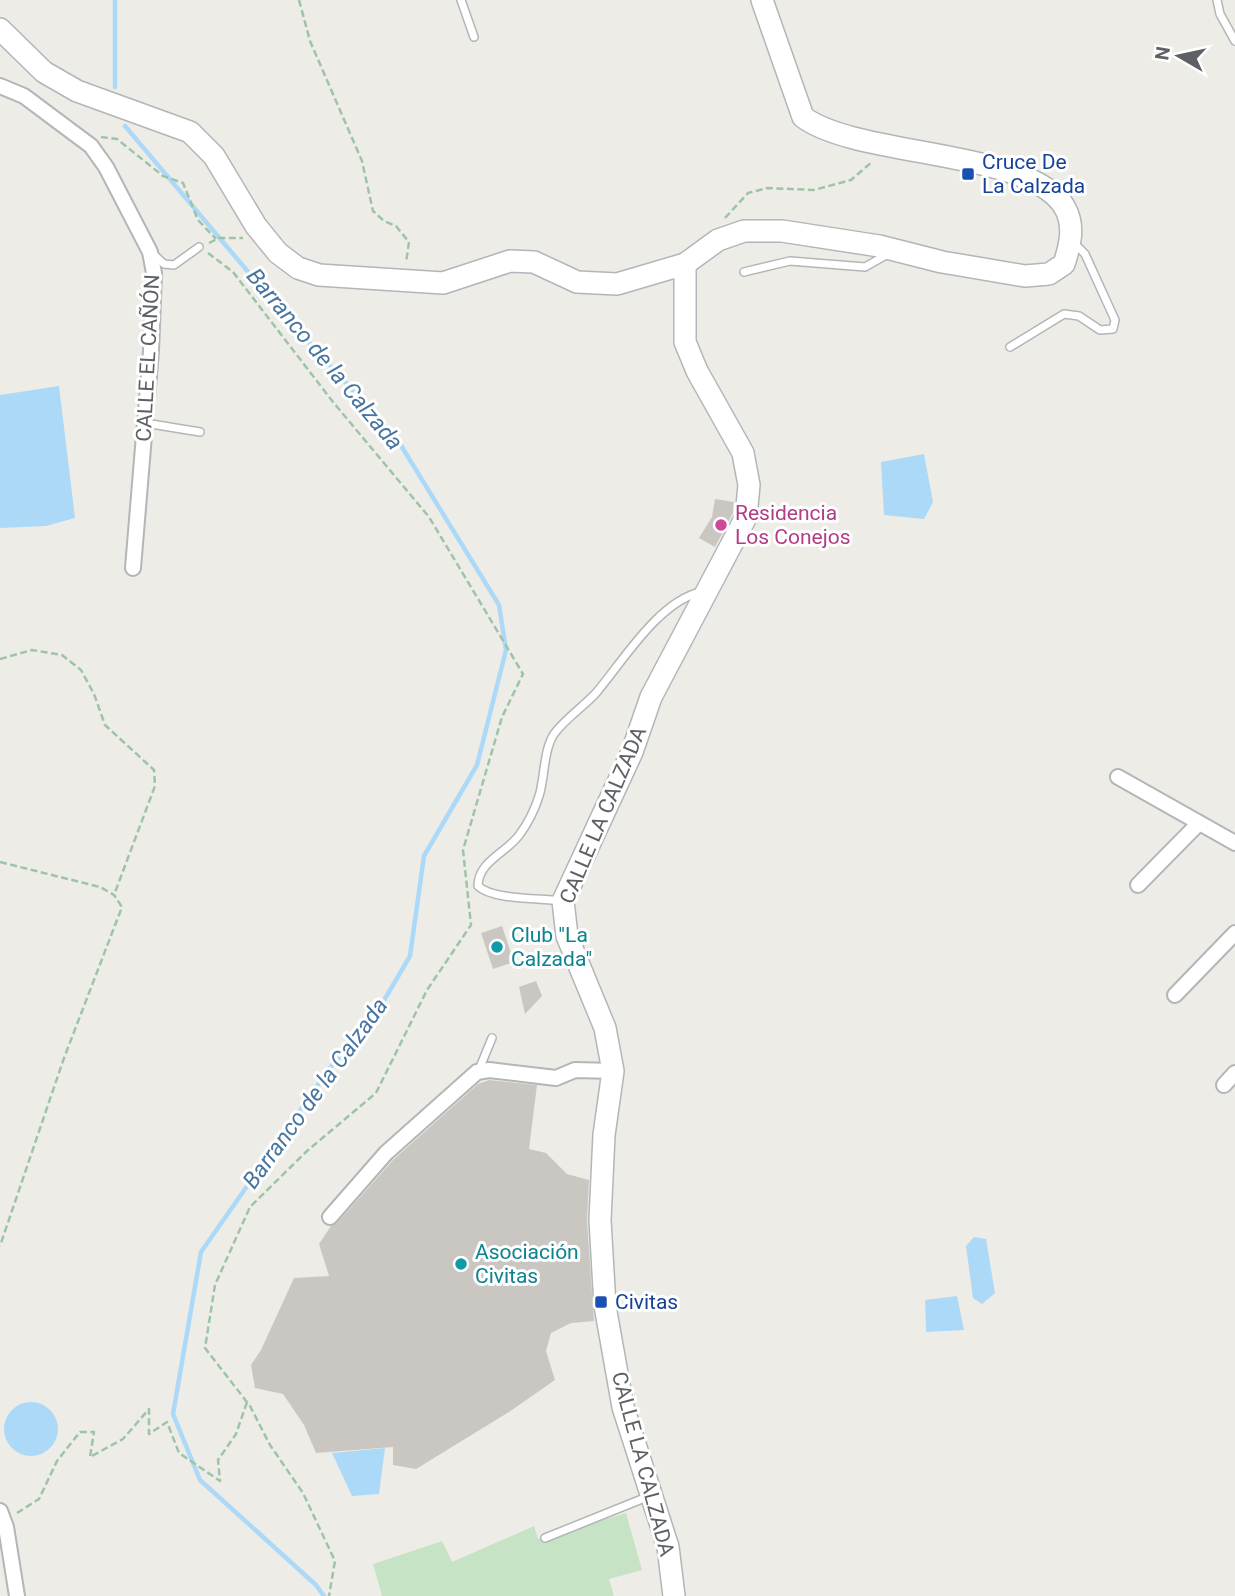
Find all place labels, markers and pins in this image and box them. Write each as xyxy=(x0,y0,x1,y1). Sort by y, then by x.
place label: Cruce De La Calzada xyxy=(982,150,1085,198)
marker: Cruce De La Calzada xyxy=(960,166,976,182)
place label: Residencia Los Conejos xyxy=(735,501,851,549)
marker: Residencia Los Conejos xyxy=(713,517,729,533)
place label: Club "La Calzada" xyxy=(511,923,592,971)
marker: Club "La Calzada" xyxy=(489,939,505,955)
place label: Asociación Civitas xyxy=(475,1240,579,1288)
marker: Asociación Civitas xyxy=(453,1256,469,1272)
place label: Civitas xyxy=(615,1290,678,1314)
marker: Civitas xyxy=(593,1294,609,1310)

